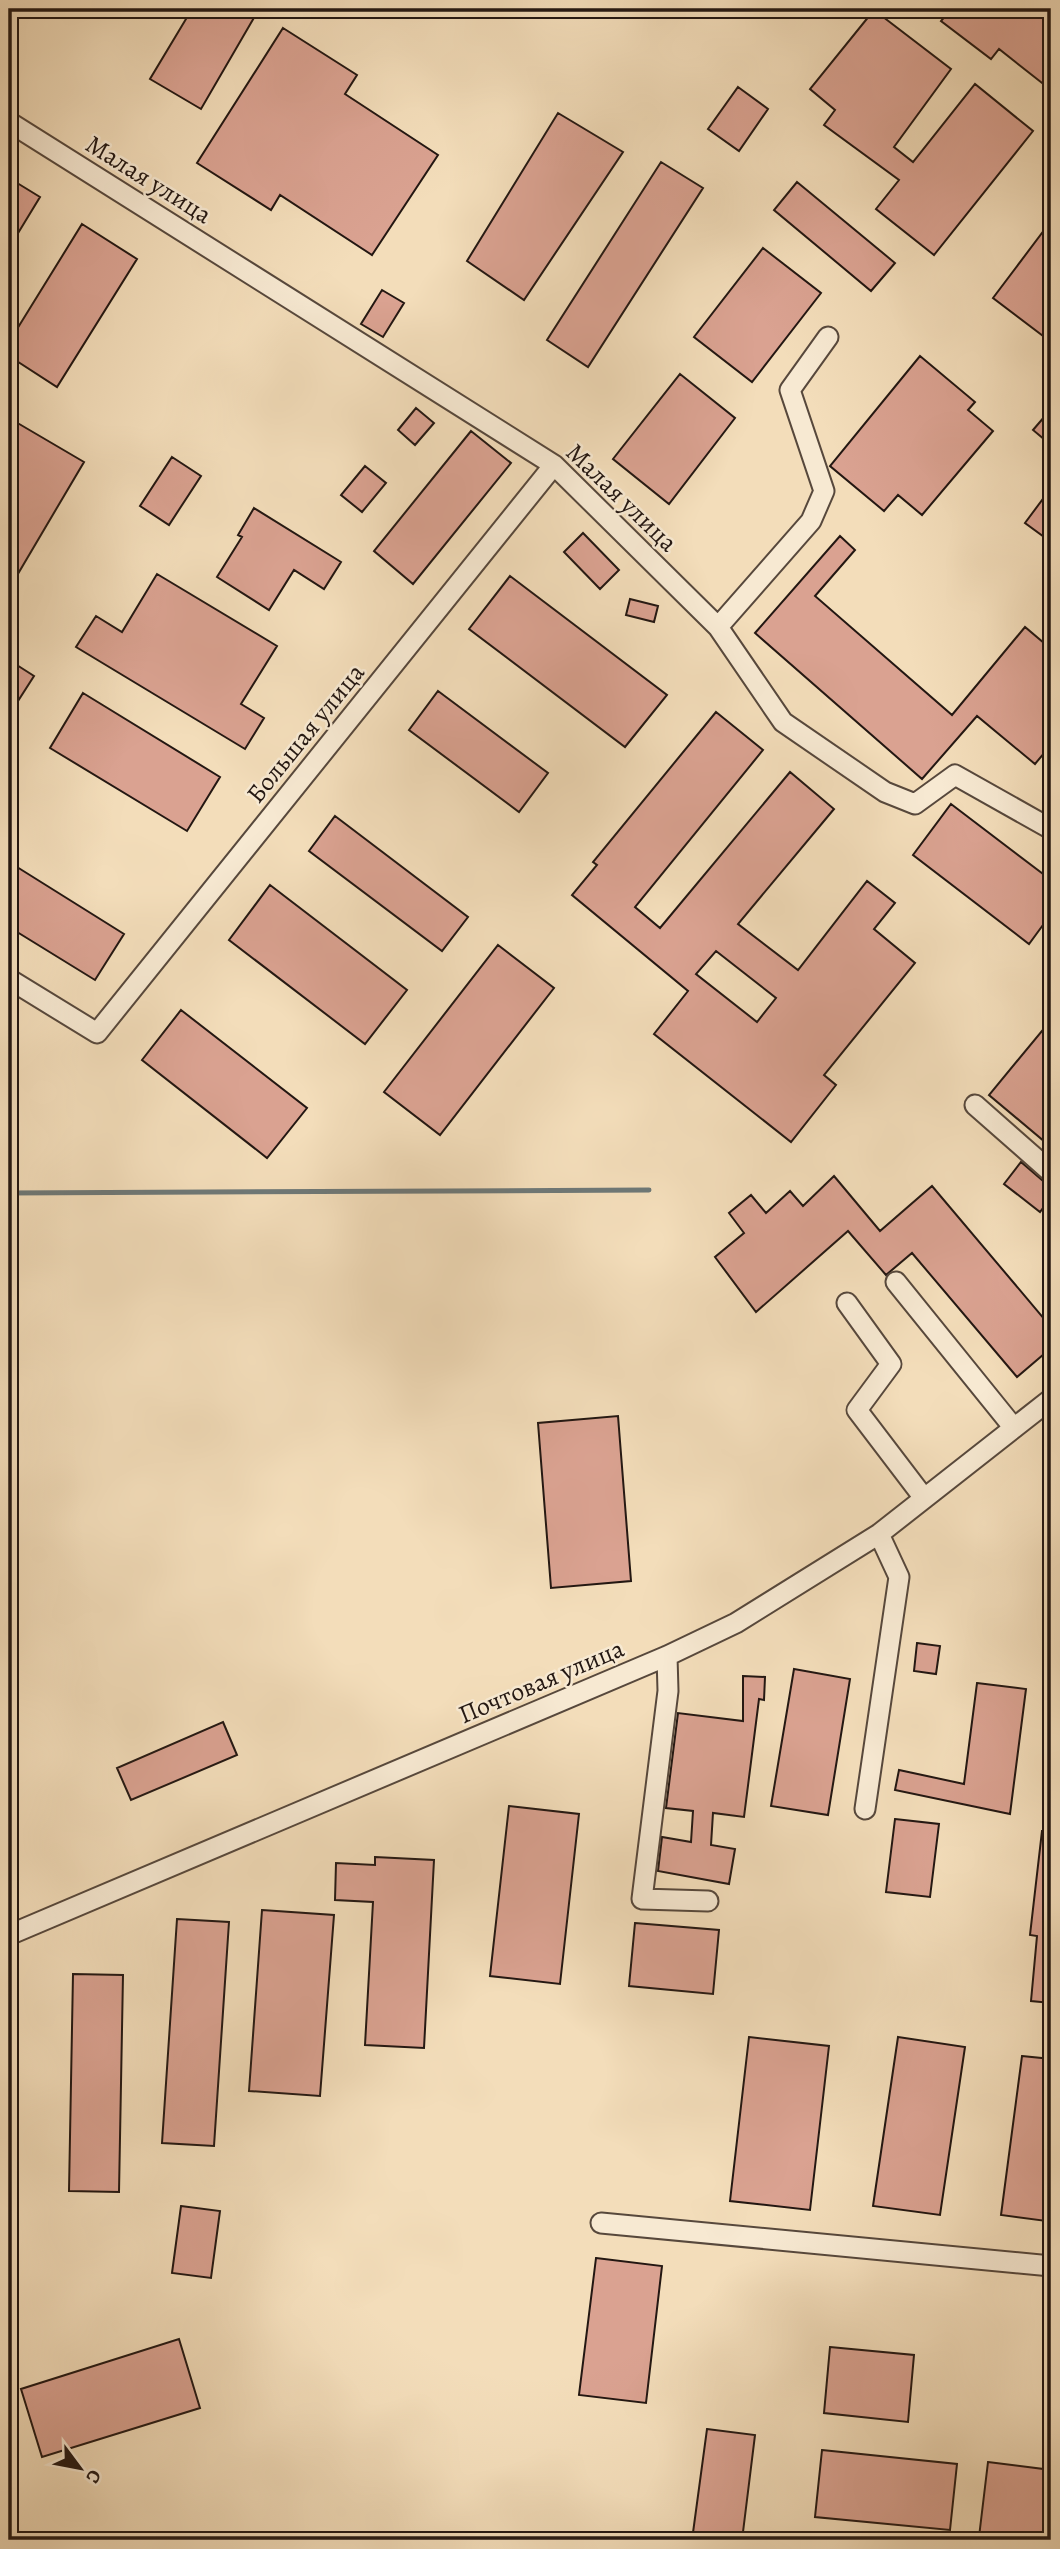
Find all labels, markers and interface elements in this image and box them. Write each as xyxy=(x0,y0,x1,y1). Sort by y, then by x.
street label: Малая улица xyxy=(79,127,219,232)
street label: Малая улица xyxy=(558,435,685,560)
street label: Большая улица xyxy=(238,656,373,810)
street label: Почтовая улица xyxy=(453,1631,629,1732)
north arrow xyxy=(46,2434,116,2504)
text: С xyxy=(79,2465,108,2488)

